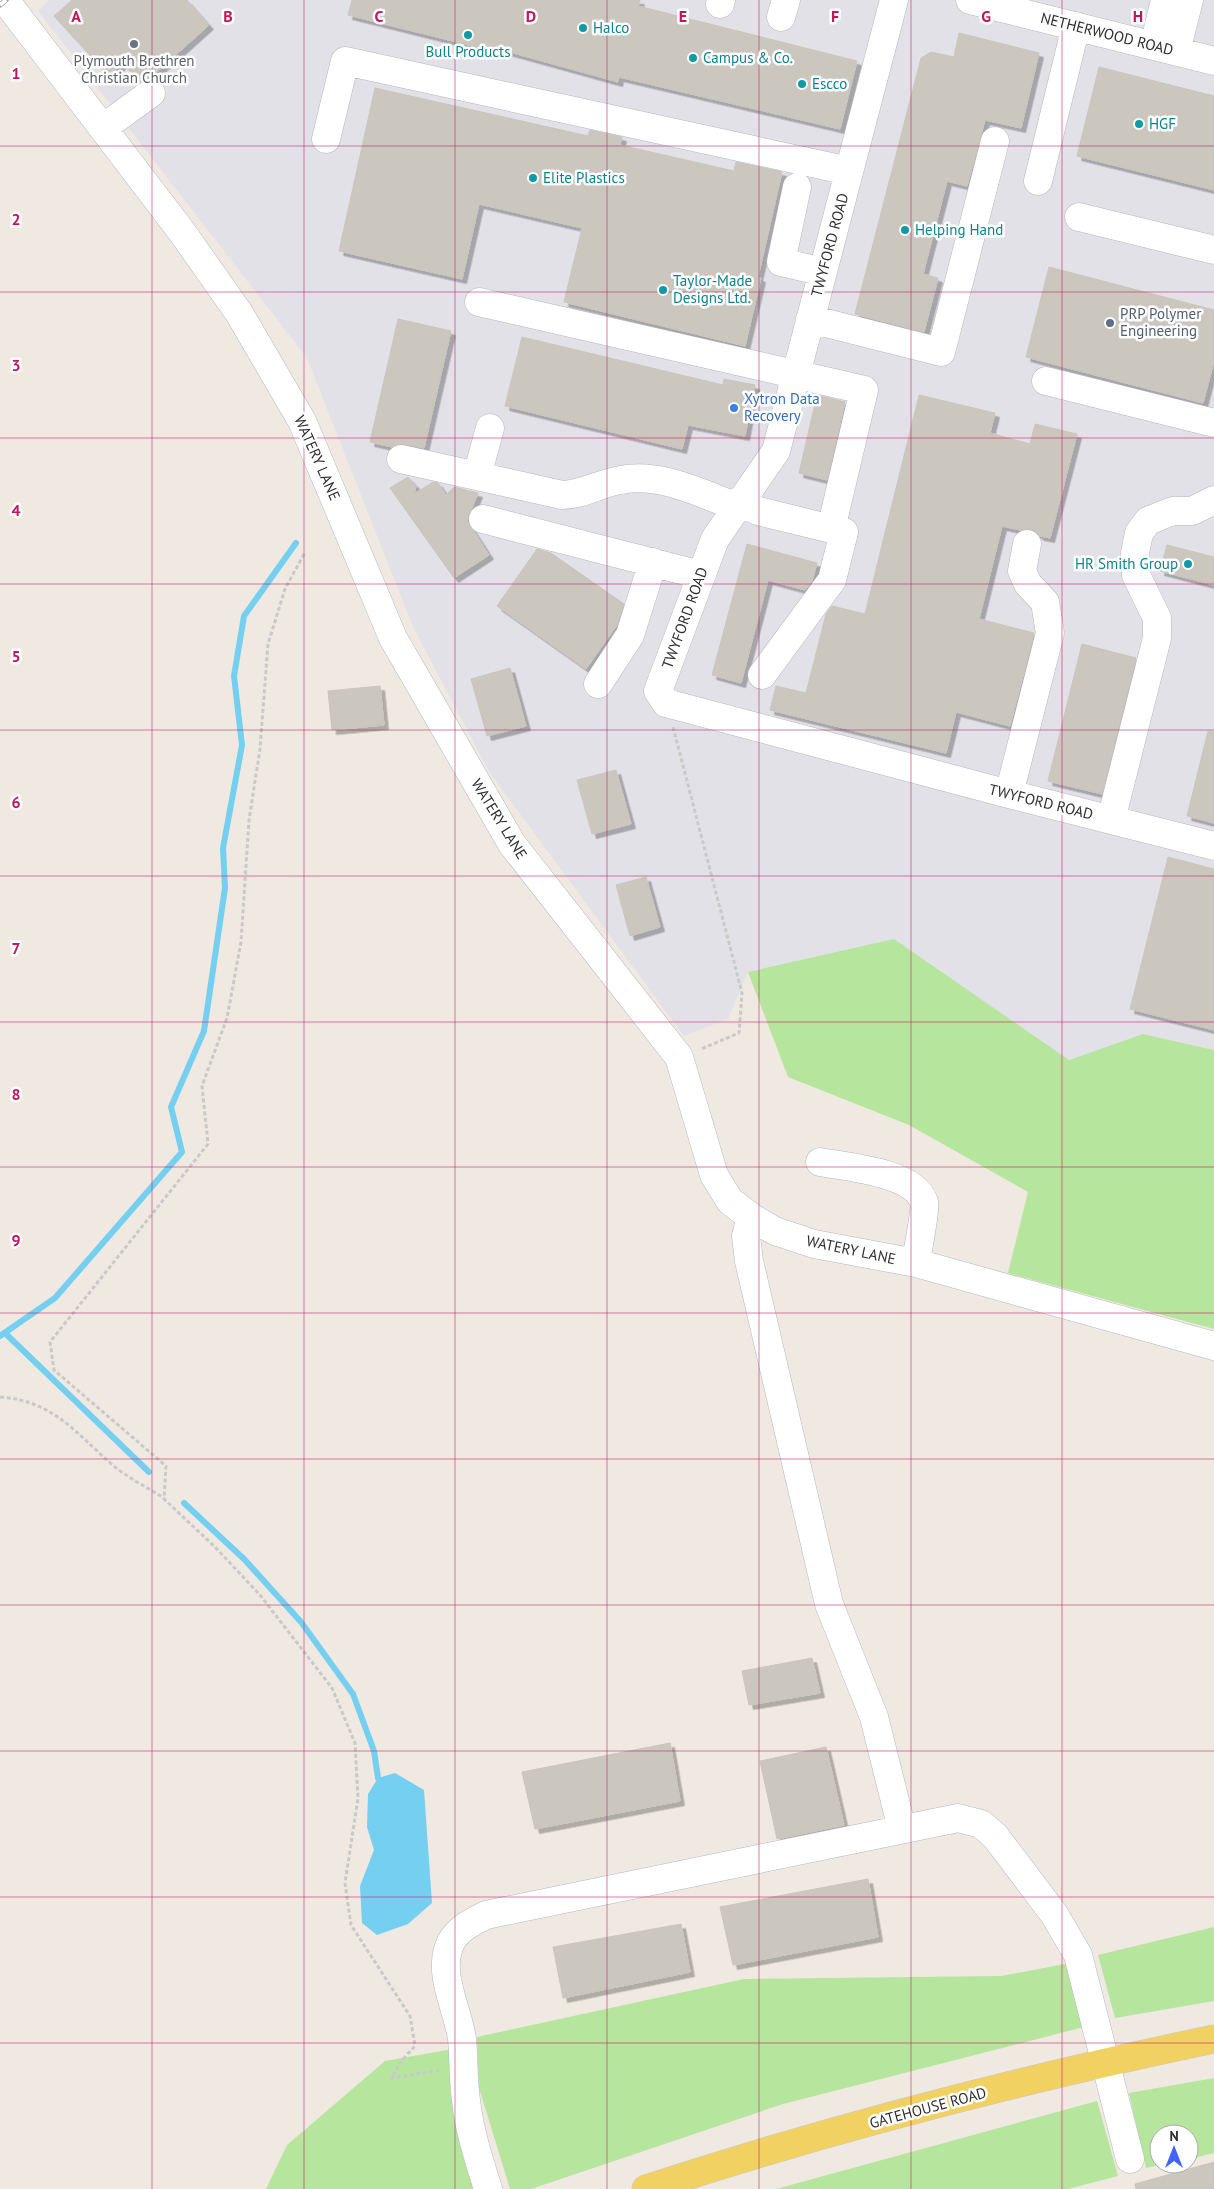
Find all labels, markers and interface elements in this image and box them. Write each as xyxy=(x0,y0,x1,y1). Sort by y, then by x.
text: A xyxy=(71,6,81,26)
text: B xyxy=(223,6,233,26)
text: C xyxy=(375,6,384,26)
text: D xyxy=(526,6,536,26)
text: E xyxy=(679,6,687,26)
text: F xyxy=(831,6,839,26)
text: G xyxy=(981,6,991,26)
street label: NETHERWOOD ROAD xyxy=(1039,9,1175,59)
place label: Halco xyxy=(593,18,629,37)
marker: Halco xyxy=(577,22,589,34)
marker: Bull Products xyxy=(462,29,474,41)
marker: Plymouth Brethren Christian Church xyxy=(128,38,140,50)
place label: Bull Products xyxy=(426,42,510,61)
place label: Campus & Co. xyxy=(703,48,793,67)
place label: Plymouth Brethren Christian Church xyxy=(73,51,195,87)
marker: Campus & Co. xyxy=(687,52,699,64)
text: 1 xyxy=(11,63,21,83)
place label: Escco xyxy=(812,74,847,93)
marker: Escco xyxy=(796,78,808,90)
place label: HGF xyxy=(1149,114,1176,133)
marker: HGF xyxy=(1133,118,1145,130)
place label: Elite Plastics xyxy=(543,168,625,187)
marker: Elite Plastics xyxy=(527,172,539,184)
street label: TWYFORD ROAD xyxy=(807,191,852,299)
text: 2 xyxy=(11,209,21,229)
place label: Helping Hand xyxy=(915,220,1003,239)
marker: Helping Hand xyxy=(899,224,911,236)
place label: Taylor-Made Designs Ltd. xyxy=(673,271,752,307)
marker: Taylor-Made Designs Ltd. xyxy=(657,284,669,296)
place label: PRP Polymer Engineering xyxy=(1120,304,1201,340)
marker: PRP Polymer Engineering xyxy=(1104,317,1116,329)
text: 3 xyxy=(11,355,21,375)
place label: Xytron Data Recovery xyxy=(744,389,820,425)
marker: Xytron Data Recovery xyxy=(728,402,740,414)
street label: WATERY LANE xyxy=(290,412,345,503)
text: 4 xyxy=(11,500,21,520)
place label: HR Smith Group xyxy=(1075,554,1178,573)
marker: HR Smith Group xyxy=(1182,558,1194,570)
street label: TWYFORD ROAD xyxy=(657,564,712,671)
text: 5 xyxy=(11,646,21,666)
street label: WATERY LANE xyxy=(467,775,532,862)
street label: TWYFORD ROAD xyxy=(987,779,1095,824)
text: 6 xyxy=(11,792,21,812)
text: 7 xyxy=(11,938,21,958)
text: 8 xyxy=(11,1084,21,1104)
text: 9 xyxy=(11,1230,21,1250)
street label: WATERY LANE xyxy=(805,1231,898,1268)
street label: GATEHOUSE ROAD xyxy=(867,2083,988,2132)
north arrow xyxy=(1149,2124,1199,2174)
text: N xyxy=(1169,2127,1179,2145)

